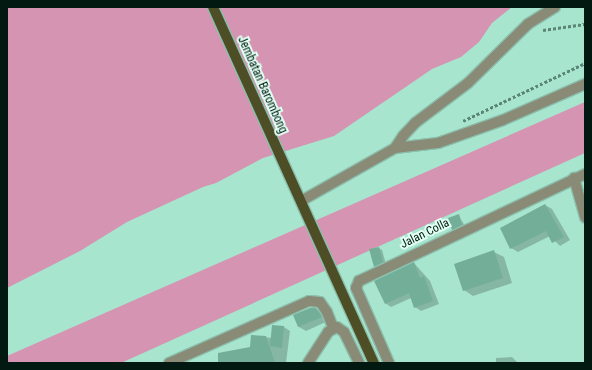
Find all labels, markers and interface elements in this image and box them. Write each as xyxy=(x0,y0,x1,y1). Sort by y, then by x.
street label: Jembatan Barombong xyxy=(234,34,290,136)
street label: Jalan Colla xyxy=(398,216,452,252)

